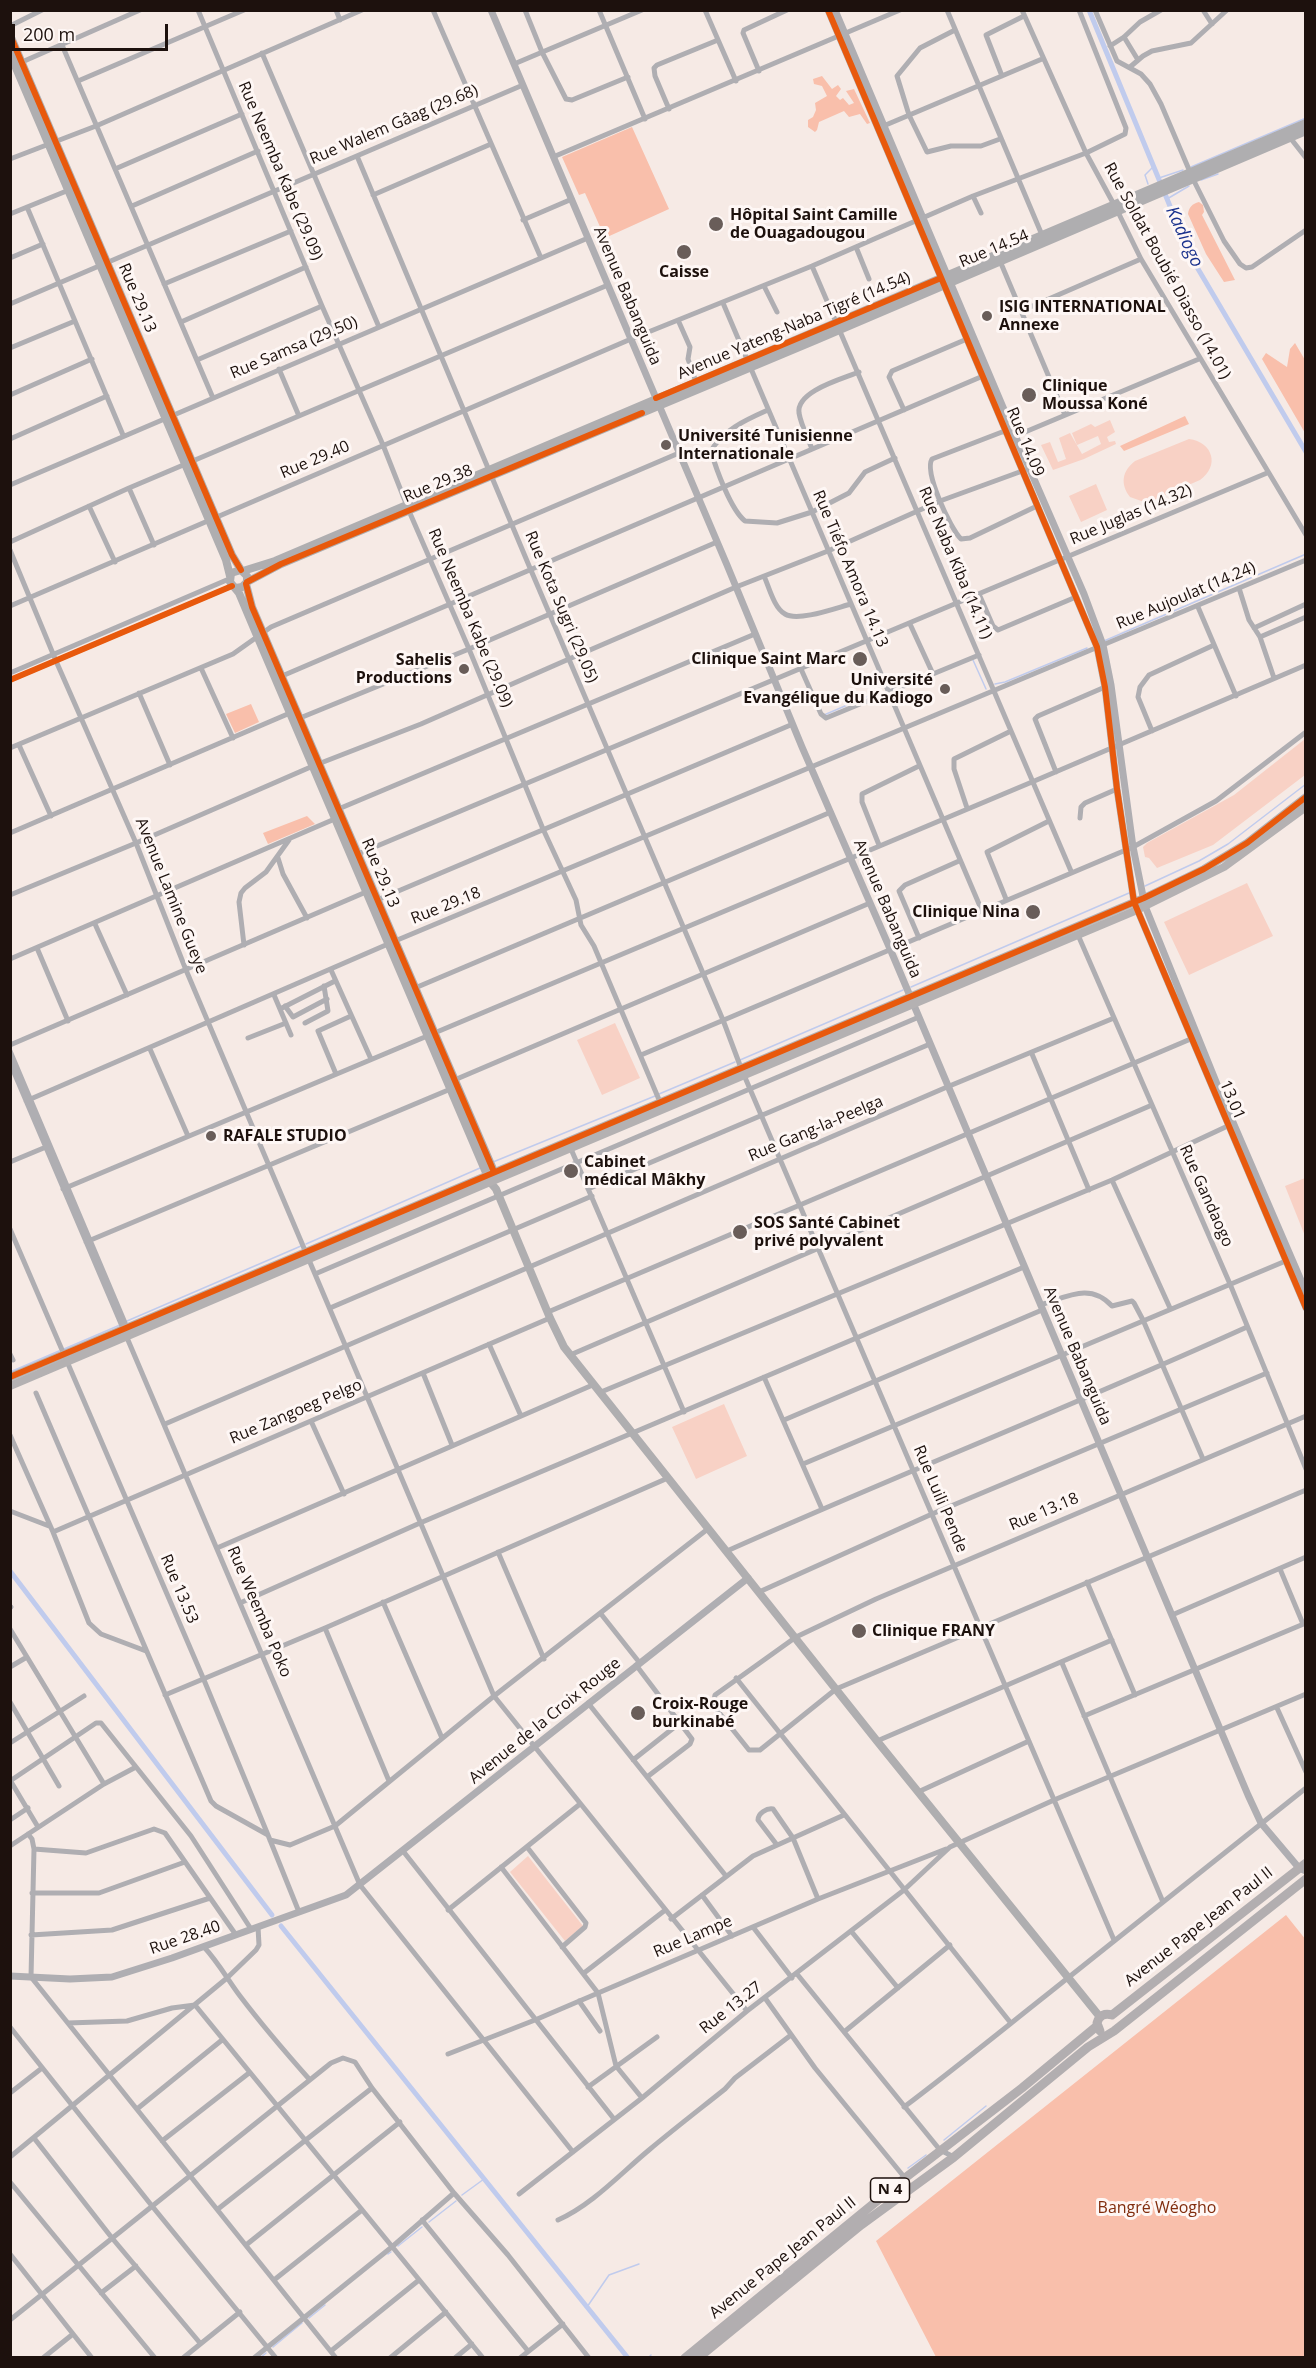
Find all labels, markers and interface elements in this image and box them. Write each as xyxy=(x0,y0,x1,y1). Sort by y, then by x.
scale bar xyxy=(15,12,171,50)
text: 200 m xyxy=(23,22,75,46)
street label: Rue Neemba Kabe (29.09) xyxy=(234,79,326,263)
street label: Rue Walem Gâag (29.68) xyxy=(307,81,481,169)
street label: Rue Soldat Boubié Diasso (14.01) xyxy=(1099,159,1235,383)
water label: Kadiogo xyxy=(1161,203,1207,271)
place label: Hôpital Saint Camille de Ouagadougou xyxy=(730,205,897,243)
marker: Hôpital Saint Camille de Ouagadougou xyxy=(707,215,725,233)
street label: Avenue Babanguida xyxy=(589,224,665,368)
street label: Rue 14.54 xyxy=(956,226,1032,272)
marker: Caisse xyxy=(675,243,693,261)
street label: Rue 29.13 xyxy=(114,260,160,336)
place label: Caisse xyxy=(659,262,709,282)
street label: Avenue Yateng-Naba Tigré (14.54) xyxy=(675,268,913,384)
place label: ISIG INTERNATIONAL Annexe xyxy=(999,297,1166,335)
marker: ISIG INTERNATIONAL Annexe xyxy=(980,309,994,323)
street label: Rue Samsa (29.50) xyxy=(228,313,360,383)
place label: Clinique Moussa Koné xyxy=(1042,376,1148,414)
marker: Clinique Moussa Koné xyxy=(1020,386,1038,404)
street label: Rue 14.09 xyxy=(1002,404,1048,480)
place label: Université Tunisienne Internationale xyxy=(678,426,853,464)
street label: Rue 29.40 xyxy=(277,437,353,483)
marker: Université Tunisienne Internationale xyxy=(659,438,673,452)
street label: Rue 29.38 xyxy=(400,461,476,507)
street label: Rue Juglas (14.32) xyxy=(1067,481,1195,549)
street label: Rue Naba Kiba (14.11) xyxy=(914,484,996,642)
street label: Rue Tiéfo Amora 14.13 xyxy=(808,488,892,650)
street label: Rue Neemba Kabe (29.09) xyxy=(424,526,516,710)
street label: Rue Kota Sugri (29.05) xyxy=(520,528,602,686)
street label: Rue Aujoulat (14.24) xyxy=(1114,558,1258,634)
place label: Clinique Saint Marc xyxy=(691,649,846,669)
place label: Sahelis Productions xyxy=(356,650,452,688)
marker: Clinique Saint Marc xyxy=(851,650,869,668)
marker: Sahelis Productions xyxy=(457,662,471,676)
place label: Université Evangélique du Kadiogo xyxy=(743,670,933,708)
marker: Université Evangélique du Kadiogo xyxy=(938,682,952,696)
street label: Avenue Lamine Gueye xyxy=(131,815,211,977)
street label: Rue 29.13 xyxy=(357,835,403,911)
street label: Avenue Babanguida xyxy=(849,837,925,981)
street label: Rue 29.18 xyxy=(408,883,484,929)
place label: Clinique Nina xyxy=(912,902,1020,922)
marker: Clinique Nina xyxy=(1024,903,1042,921)
street label: 13.01 xyxy=(1215,1077,1249,1123)
street label: Rue Gang-la-Peelga xyxy=(746,1092,886,1166)
place label: RAFALE STUDIO xyxy=(223,1126,347,1146)
marker: RAFALE STUDIO xyxy=(204,1129,218,1143)
street label: Rue Gandaogo xyxy=(1175,1142,1237,1250)
place label: Cabinet médical Mâkhy xyxy=(584,1152,705,1190)
marker: Cabinet médical Mâkhy xyxy=(562,1162,580,1180)
place label: SOS Santé Cabinet privé polyvalent xyxy=(754,1213,900,1251)
marker: SOS Santé Cabinet privé polyvalent xyxy=(731,1223,749,1241)
street label: Avenue Babanguida xyxy=(1039,1284,1115,1428)
street label: Rue Zangoeg Pelgo xyxy=(227,1375,365,1449)
street label: Rue Luili Pende xyxy=(909,1443,971,1555)
street label: Rue 13.18 xyxy=(1006,1489,1082,1535)
street label: Rue Weemba Poko xyxy=(223,1544,295,1680)
street label: Rue 13.53 xyxy=(156,1551,202,1627)
place label: Clinique FRANY xyxy=(872,1621,995,1641)
marker: Clinique FRANY xyxy=(850,1622,868,1640)
street label: Avenue de la Croix Rouge xyxy=(465,1654,625,1788)
place label: Croix-Rouge burkinabé xyxy=(652,1694,748,1732)
marker: Croix-Rouge burkinabé xyxy=(629,1704,647,1722)
street label: Avenue Pape Jean Paul II xyxy=(1121,1863,1277,1991)
street label: Rue Lampe xyxy=(651,1912,735,1962)
street label: Rue 28.40 xyxy=(147,1917,223,1959)
street label: Rue 13.27 xyxy=(696,1978,766,2038)
road number: N 4 xyxy=(870,2178,910,2202)
street label: Avenue Pape Jean Paul II xyxy=(706,2193,860,2323)
park label: Bangré Wéogho xyxy=(1098,2198,1216,2218)

